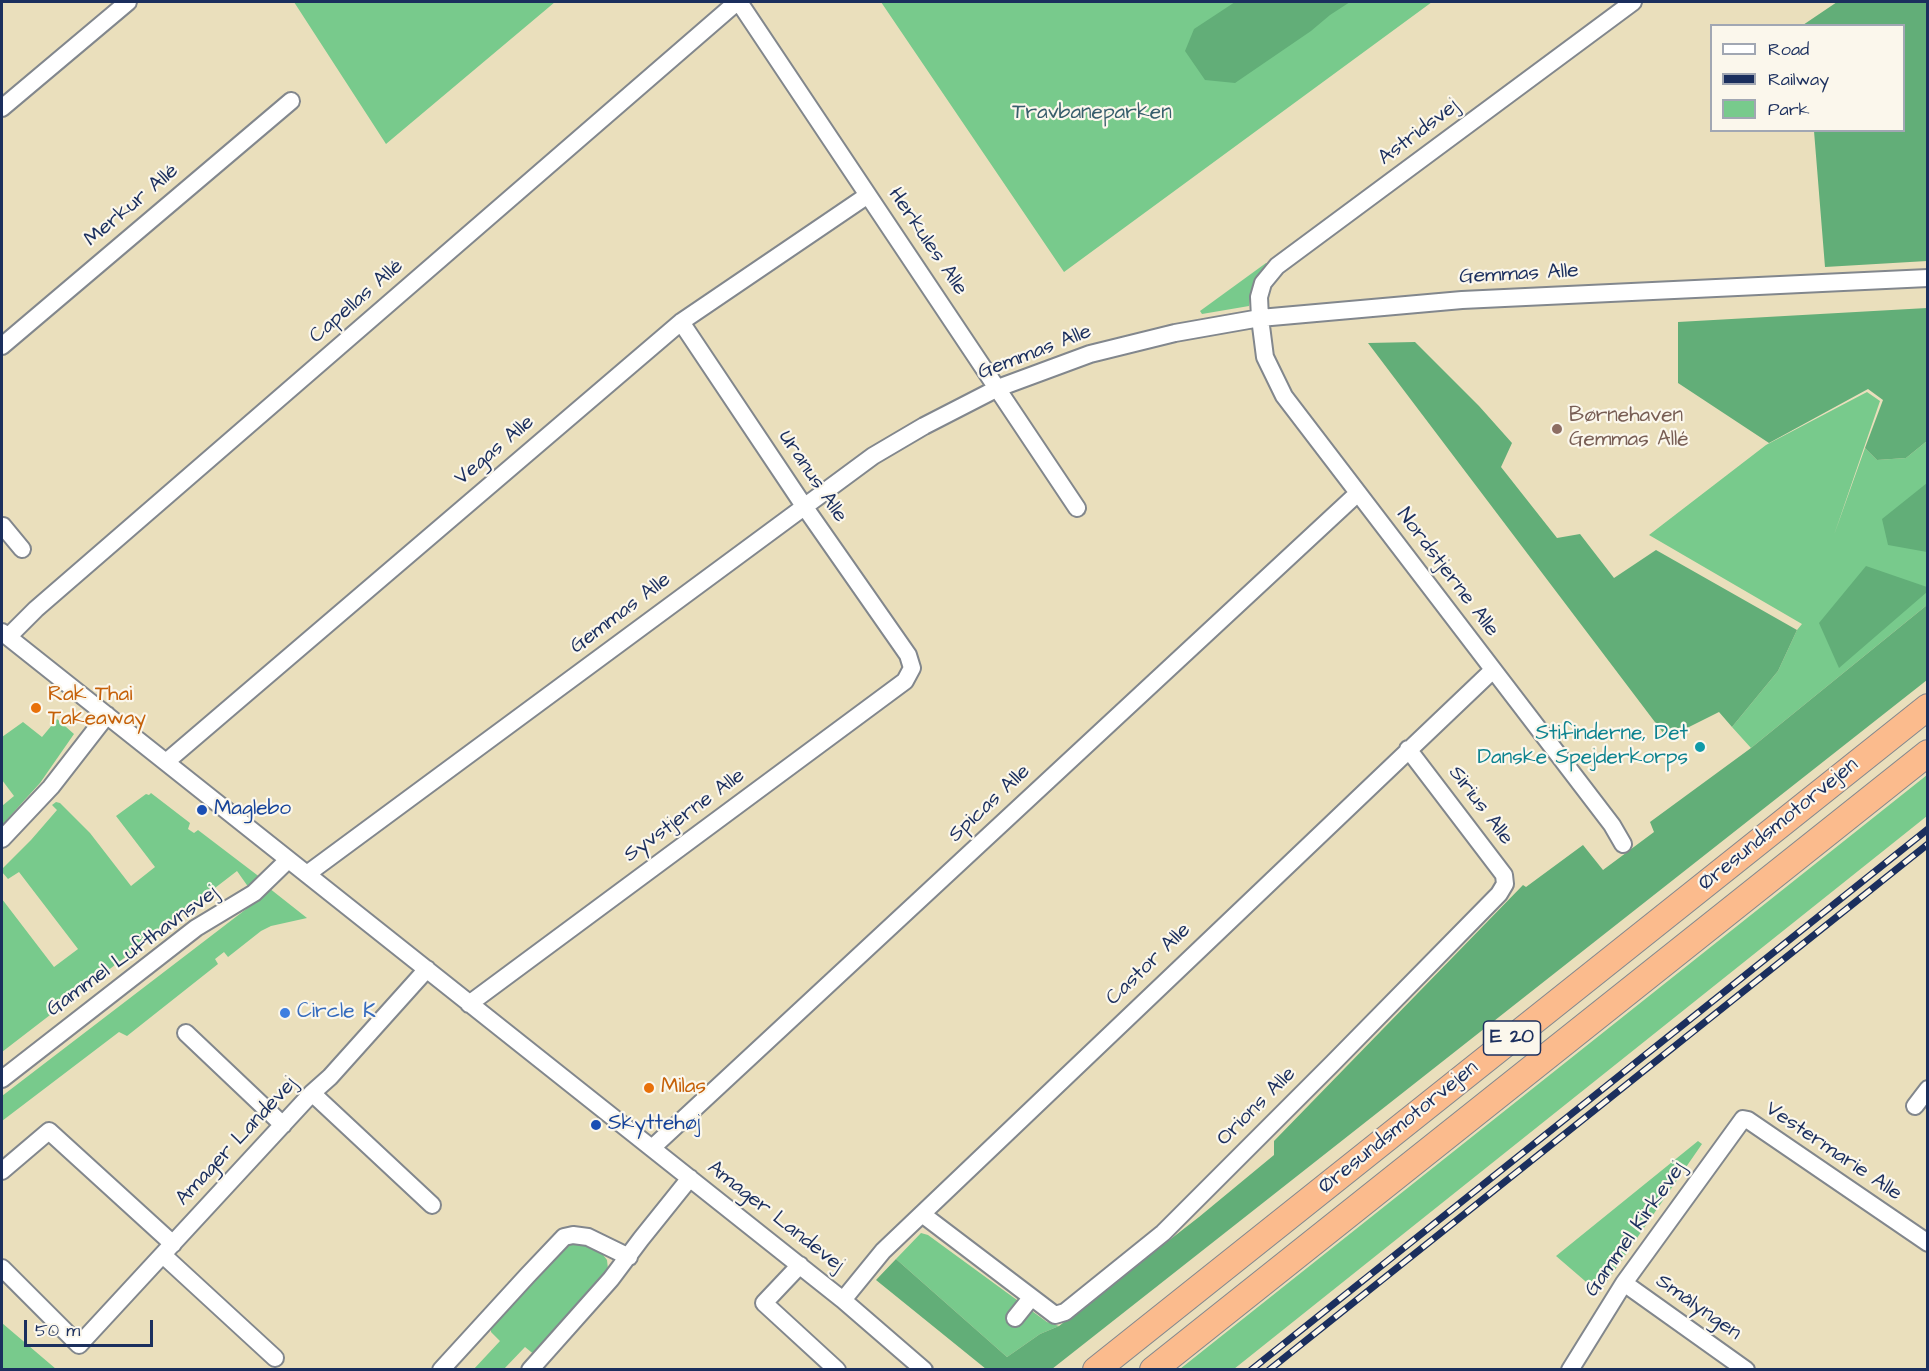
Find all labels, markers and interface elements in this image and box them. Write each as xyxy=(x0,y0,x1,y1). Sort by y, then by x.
legend xyxy=(1710,24,1905,132)
text: Road xyxy=(1768,37,1809,62)
text: Railway xyxy=(1768,67,1829,92)
street label: Astridsvej xyxy=(1374,94,1464,172)
text: Park xyxy=(1768,97,1810,122)
park label: Travbaneparken xyxy=(1012,101,1172,127)
street label: Merkur Allé xyxy=(80,159,184,253)
street label: Herkules Alle xyxy=(882,183,972,301)
street label: Capellas Allé xyxy=(305,254,409,350)
street label: Gemmas Alle xyxy=(1459,259,1579,291)
street label: Gemmas Alle xyxy=(975,320,1095,386)
place label: Børnehaven Gemmas Allé xyxy=(1569,404,1689,454)
street label: Vegas Alle xyxy=(450,410,540,492)
marker: Børnehaven Gemmas Allé xyxy=(1550,422,1564,436)
street label: Uranus Alle xyxy=(772,426,852,528)
street label: Nordstjerne Alle xyxy=(1390,504,1504,642)
street label: Gemmas Alle xyxy=(566,568,676,660)
place label: Rak Thai Takeaway xyxy=(48,683,146,733)
marker: Rak Thai Takeaway xyxy=(29,701,43,715)
place label: Stifinderne, Det Danske Spejderkorps xyxy=(1477,722,1688,772)
marker: Stifinderne, Det Danske Spejderkorps xyxy=(1693,740,1707,754)
street label: Øresundsmotorvejen xyxy=(1694,753,1864,897)
street label: Spicas Alle xyxy=(944,760,1036,848)
street label: Sirius Alle xyxy=(1442,761,1518,851)
street label: Syvstjerne Alle xyxy=(620,764,750,868)
place label: Maglebo xyxy=(214,797,291,823)
marker: Maglebo xyxy=(195,803,209,817)
street label: Gammel Lufthavnsvej xyxy=(42,881,224,1023)
street label: Castor Alle xyxy=(1101,918,1197,1012)
place label: Circle K xyxy=(297,1000,376,1026)
marker: Circle K xyxy=(278,1006,292,1020)
road number: E 20 xyxy=(1484,1021,1540,1055)
street label: Øresundsmotorvejen xyxy=(1314,1056,1484,1200)
street label: Orions Alle xyxy=(1212,1062,1302,1152)
street label: Amager Landevej xyxy=(171,1073,303,1211)
place label: Milas xyxy=(661,1075,706,1101)
marker: Milas xyxy=(642,1081,656,1095)
street label: Vestermarie Alle xyxy=(1760,1097,1906,1207)
place label: Skyttehøj xyxy=(608,1112,700,1138)
marker: Skyttehøj xyxy=(589,1118,603,1132)
street label: Amager Landevej xyxy=(702,1156,848,1278)
street label: Gammel Kirkevej xyxy=(1580,1158,1692,1302)
street label: Smålyngen xyxy=(1650,1269,1746,1347)
scale bar xyxy=(27,1308,156,1346)
text: 50 m xyxy=(35,1318,80,1343)

